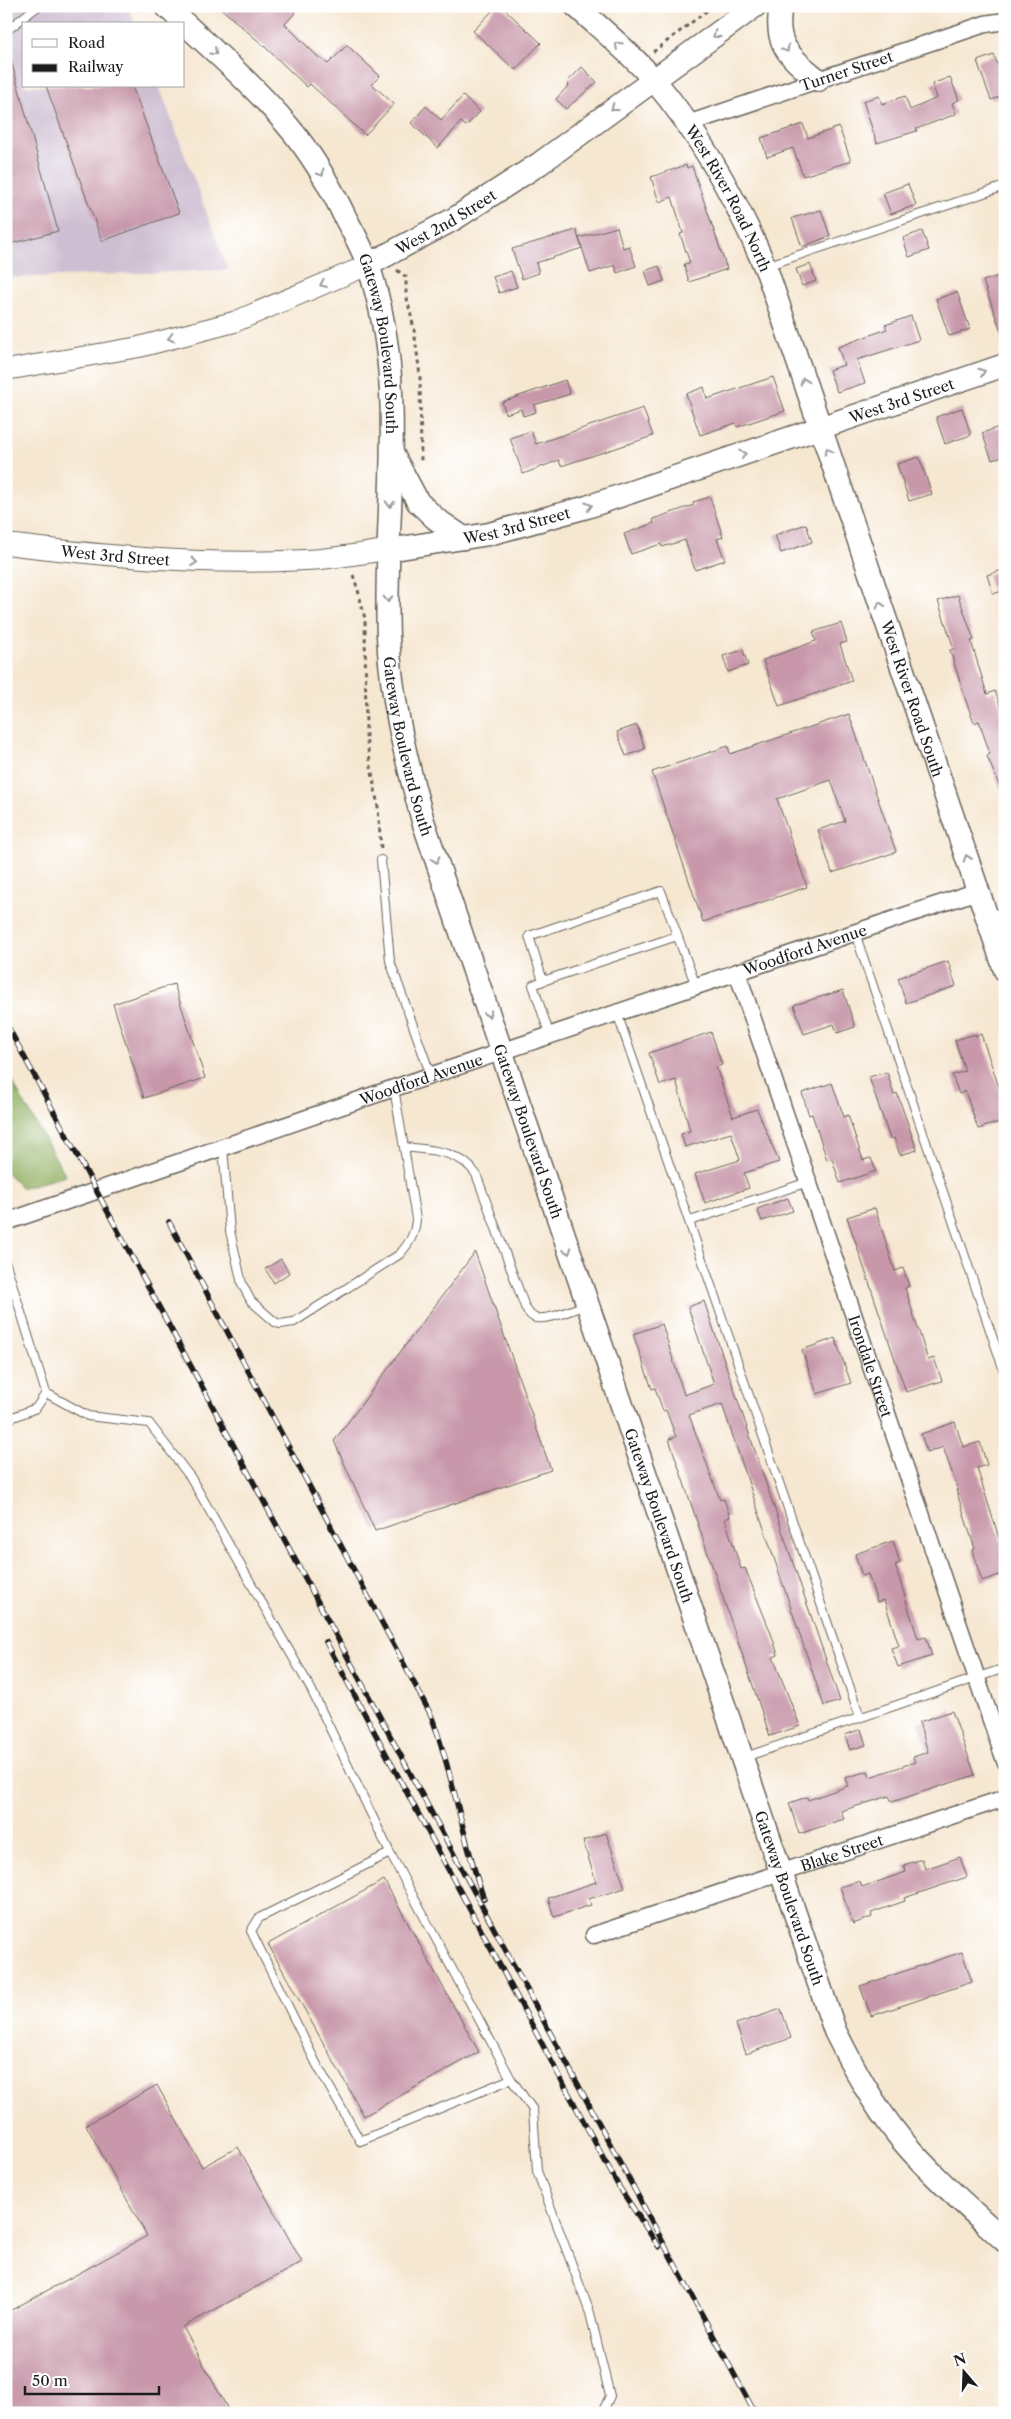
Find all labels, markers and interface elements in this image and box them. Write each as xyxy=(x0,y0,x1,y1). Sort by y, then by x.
legend xyxy=(22,22,185,88)
one-way arrow xyxy=(712,29,721,38)
text: Road xyxy=(68,33,105,52)
one-way arrow xyxy=(615,42,624,51)
one-way arrow xyxy=(780,44,790,53)
one-way arrow xyxy=(208,46,217,55)
street label: Turner Street xyxy=(797,46,896,95)
text: Railway xyxy=(68,57,124,76)
one-way arrow xyxy=(611,103,620,111)
street label: West River Road North xyxy=(681,120,776,275)
one-way arrow xyxy=(315,167,324,177)
street label: West 2nd Street xyxy=(391,185,500,259)
street label: Gateway Boulevard South xyxy=(355,250,402,435)
one-way arrow xyxy=(319,278,328,289)
one-way arrow xyxy=(167,333,175,343)
one-way arrow xyxy=(977,368,986,378)
street label: West 3rd Street xyxy=(846,373,957,427)
one-way arrow xyxy=(800,378,810,386)
one-way arrow xyxy=(824,447,834,456)
one-way arrow xyxy=(739,450,747,460)
one-way arrow xyxy=(385,500,395,508)
street label: West 3rd Street xyxy=(461,502,573,548)
one-way arrow xyxy=(585,502,593,512)
street label: West 3rd Street xyxy=(59,541,171,569)
one-way arrow xyxy=(190,556,198,567)
one-way arrow xyxy=(383,595,393,603)
one-way arrow xyxy=(876,601,886,609)
street label: West River Road South xyxy=(877,617,948,780)
street label: Gateway Boulevard South xyxy=(380,656,437,839)
one-way arrow xyxy=(962,854,972,863)
one-way arrow xyxy=(430,856,440,864)
street label: Woodford Avenue xyxy=(740,920,869,979)
one-way arrow xyxy=(482,1009,492,1018)
street label: Gateway Boulevard South xyxy=(490,1041,567,1222)
street label: Woodford Avenue xyxy=(356,1049,485,1109)
one-way arrow xyxy=(562,1246,572,1255)
street label: Irondale Street xyxy=(845,1312,897,1420)
street label: Gateway Boulevard South xyxy=(621,1425,698,1606)
street label: Gateway Boulevard South xyxy=(751,1808,828,1988)
street label: Blake Street xyxy=(798,1830,886,1875)
north arrow xyxy=(938,2346,988,2396)
text: N xyxy=(951,2349,968,2370)
scale bar xyxy=(25,2364,159,2396)
text: 50 m xyxy=(32,2371,68,2390)

